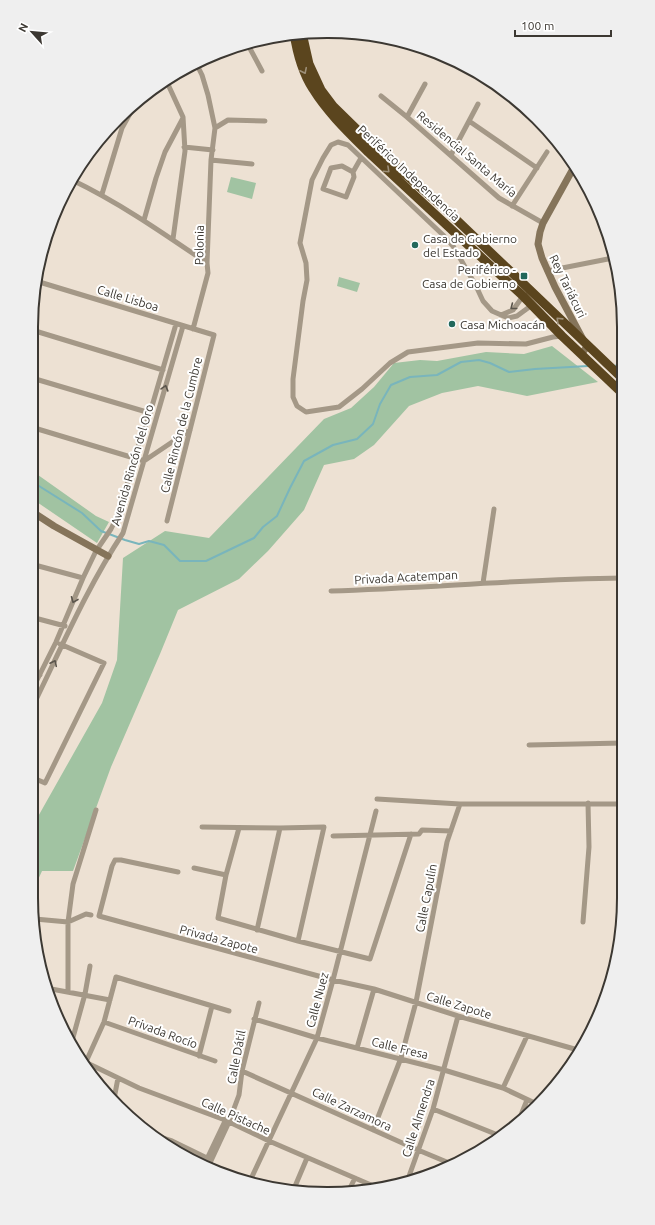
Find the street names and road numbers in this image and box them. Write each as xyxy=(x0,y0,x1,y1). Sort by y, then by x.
street label: Residencial Santa María xyxy=(414,108,520,200)
street label: Periférico Independencia xyxy=(355,122,463,224)
street label: Polonia xyxy=(192,225,206,265)
street label: Rey Tariácuri xyxy=(547,252,589,320)
street label: Calle Lisboa xyxy=(96,282,160,314)
street label: Calle Rincón de la Cumbre xyxy=(158,356,204,494)
street label: Avenida Rincón del Oro xyxy=(108,403,156,527)
street label: Privada Acatempan xyxy=(354,568,458,586)
street label: Calle Capulín xyxy=(413,863,439,933)
street label: Privada Zapote xyxy=(178,922,260,956)
street label: Calle Nuez xyxy=(303,970,331,1029)
street label: Calle Zapote xyxy=(425,989,493,1021)
street label: Privada Rocío xyxy=(127,1013,199,1051)
street label: Calle Dátil xyxy=(224,1029,248,1085)
street label: Calle Fresa xyxy=(370,1035,430,1061)
street label: Calle Almendra xyxy=(399,1077,437,1159)
street label: Calle Zarzamora xyxy=(310,1085,394,1133)
street label: Calle Pistache xyxy=(199,1095,273,1137)

